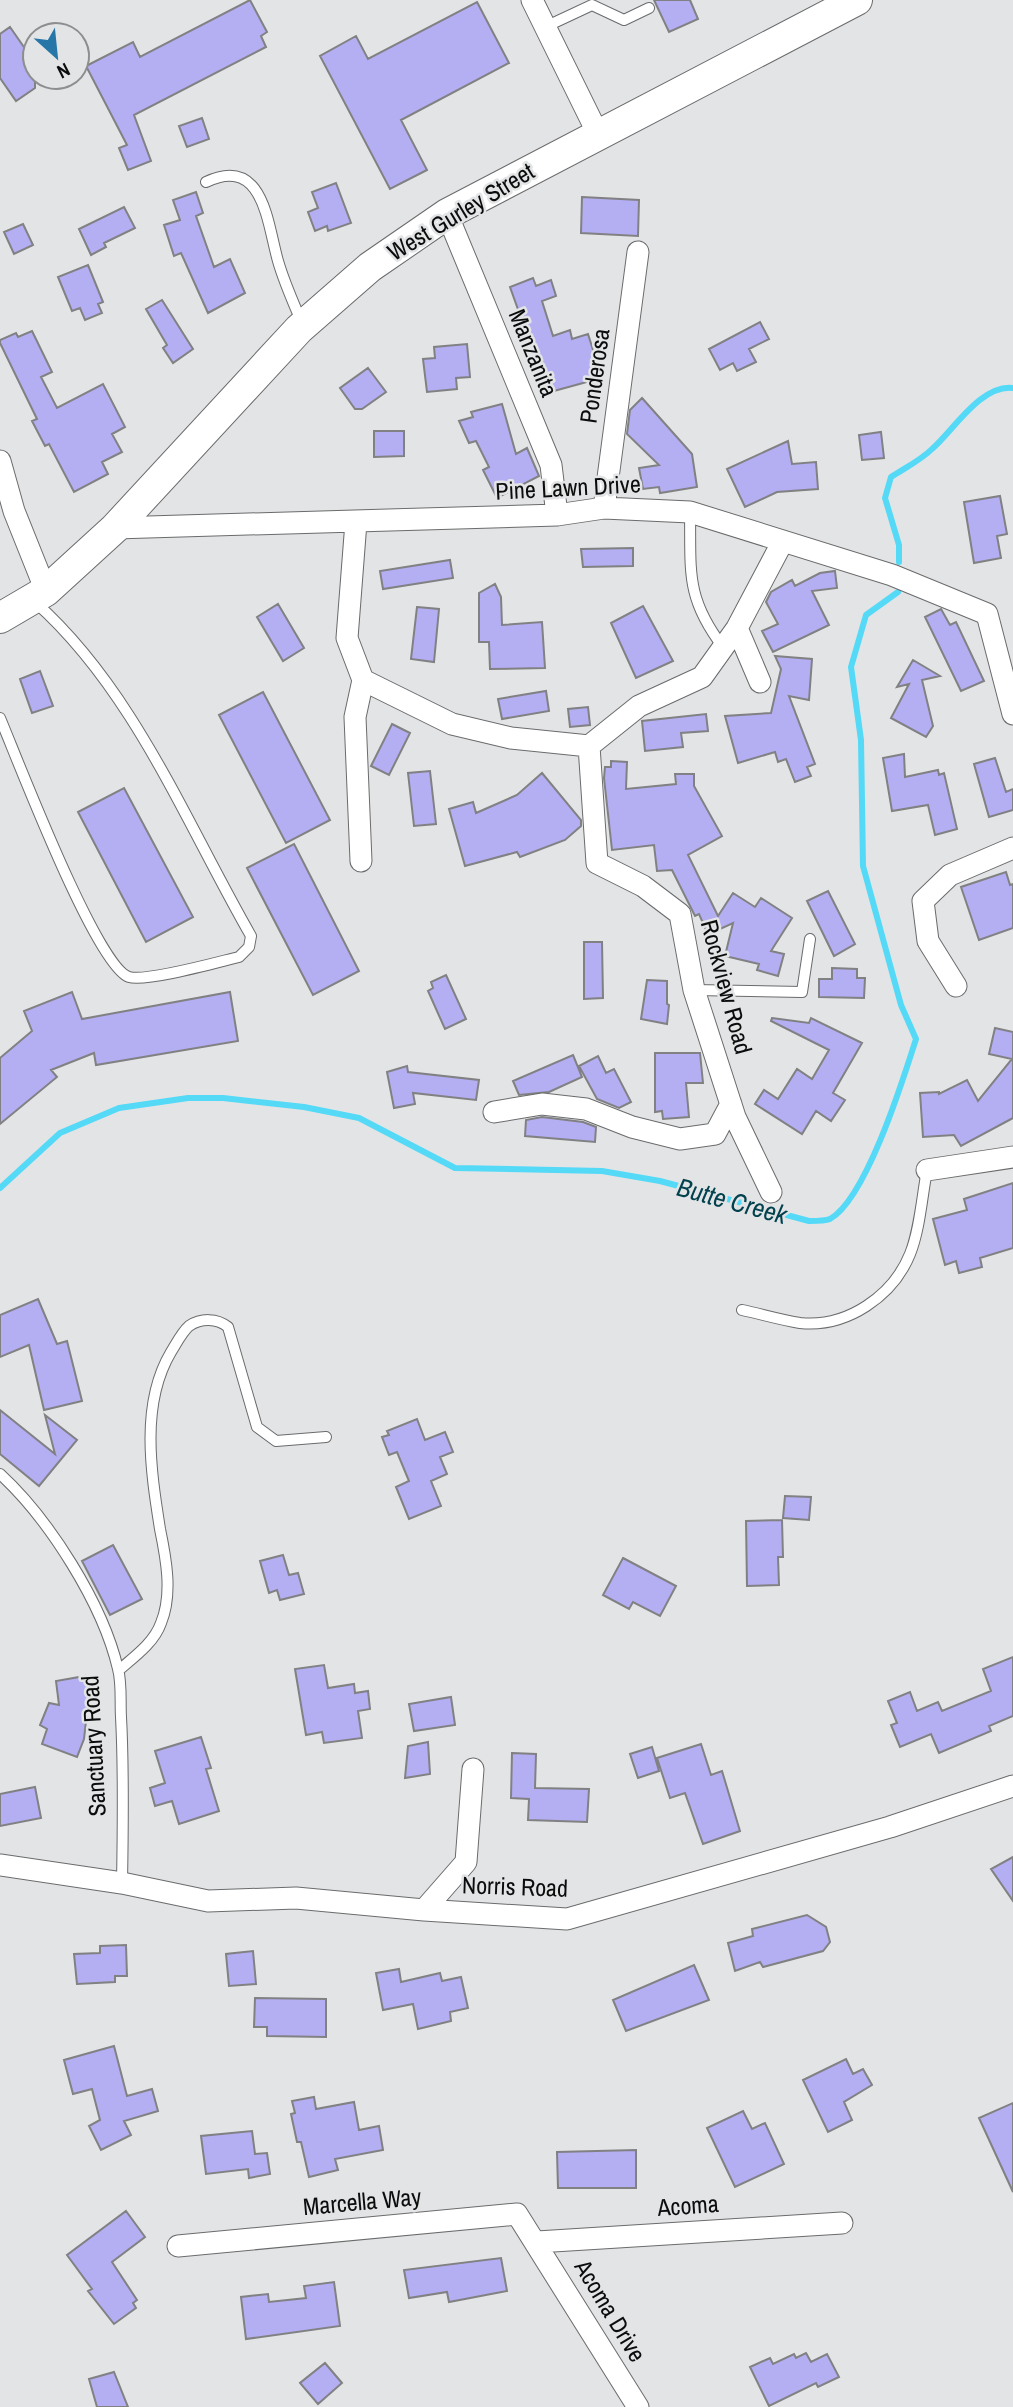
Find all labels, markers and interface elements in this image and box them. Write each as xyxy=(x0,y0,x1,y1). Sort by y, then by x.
north arrow xyxy=(21,21,91,91)
text: N xyxy=(53,57,75,85)
street label: West Gurley Street xyxy=(381,154,540,268)
street label: Manzanita xyxy=(502,304,566,401)
street label: Ponderosa xyxy=(572,326,616,425)
street label: Pine Lawn Drive xyxy=(494,467,641,507)
street label: Rockview Road xyxy=(694,916,760,1057)
water label: Butte Creek xyxy=(673,1169,792,1232)
street label: Sanctuary Road xyxy=(73,1675,113,1817)
street label: Norris Road xyxy=(461,1868,569,1904)
street label: Marcella Way xyxy=(302,2180,422,2222)
street label: Acoma xyxy=(655,2187,720,2223)
street label: Acoma Drive xyxy=(567,2253,654,2367)

